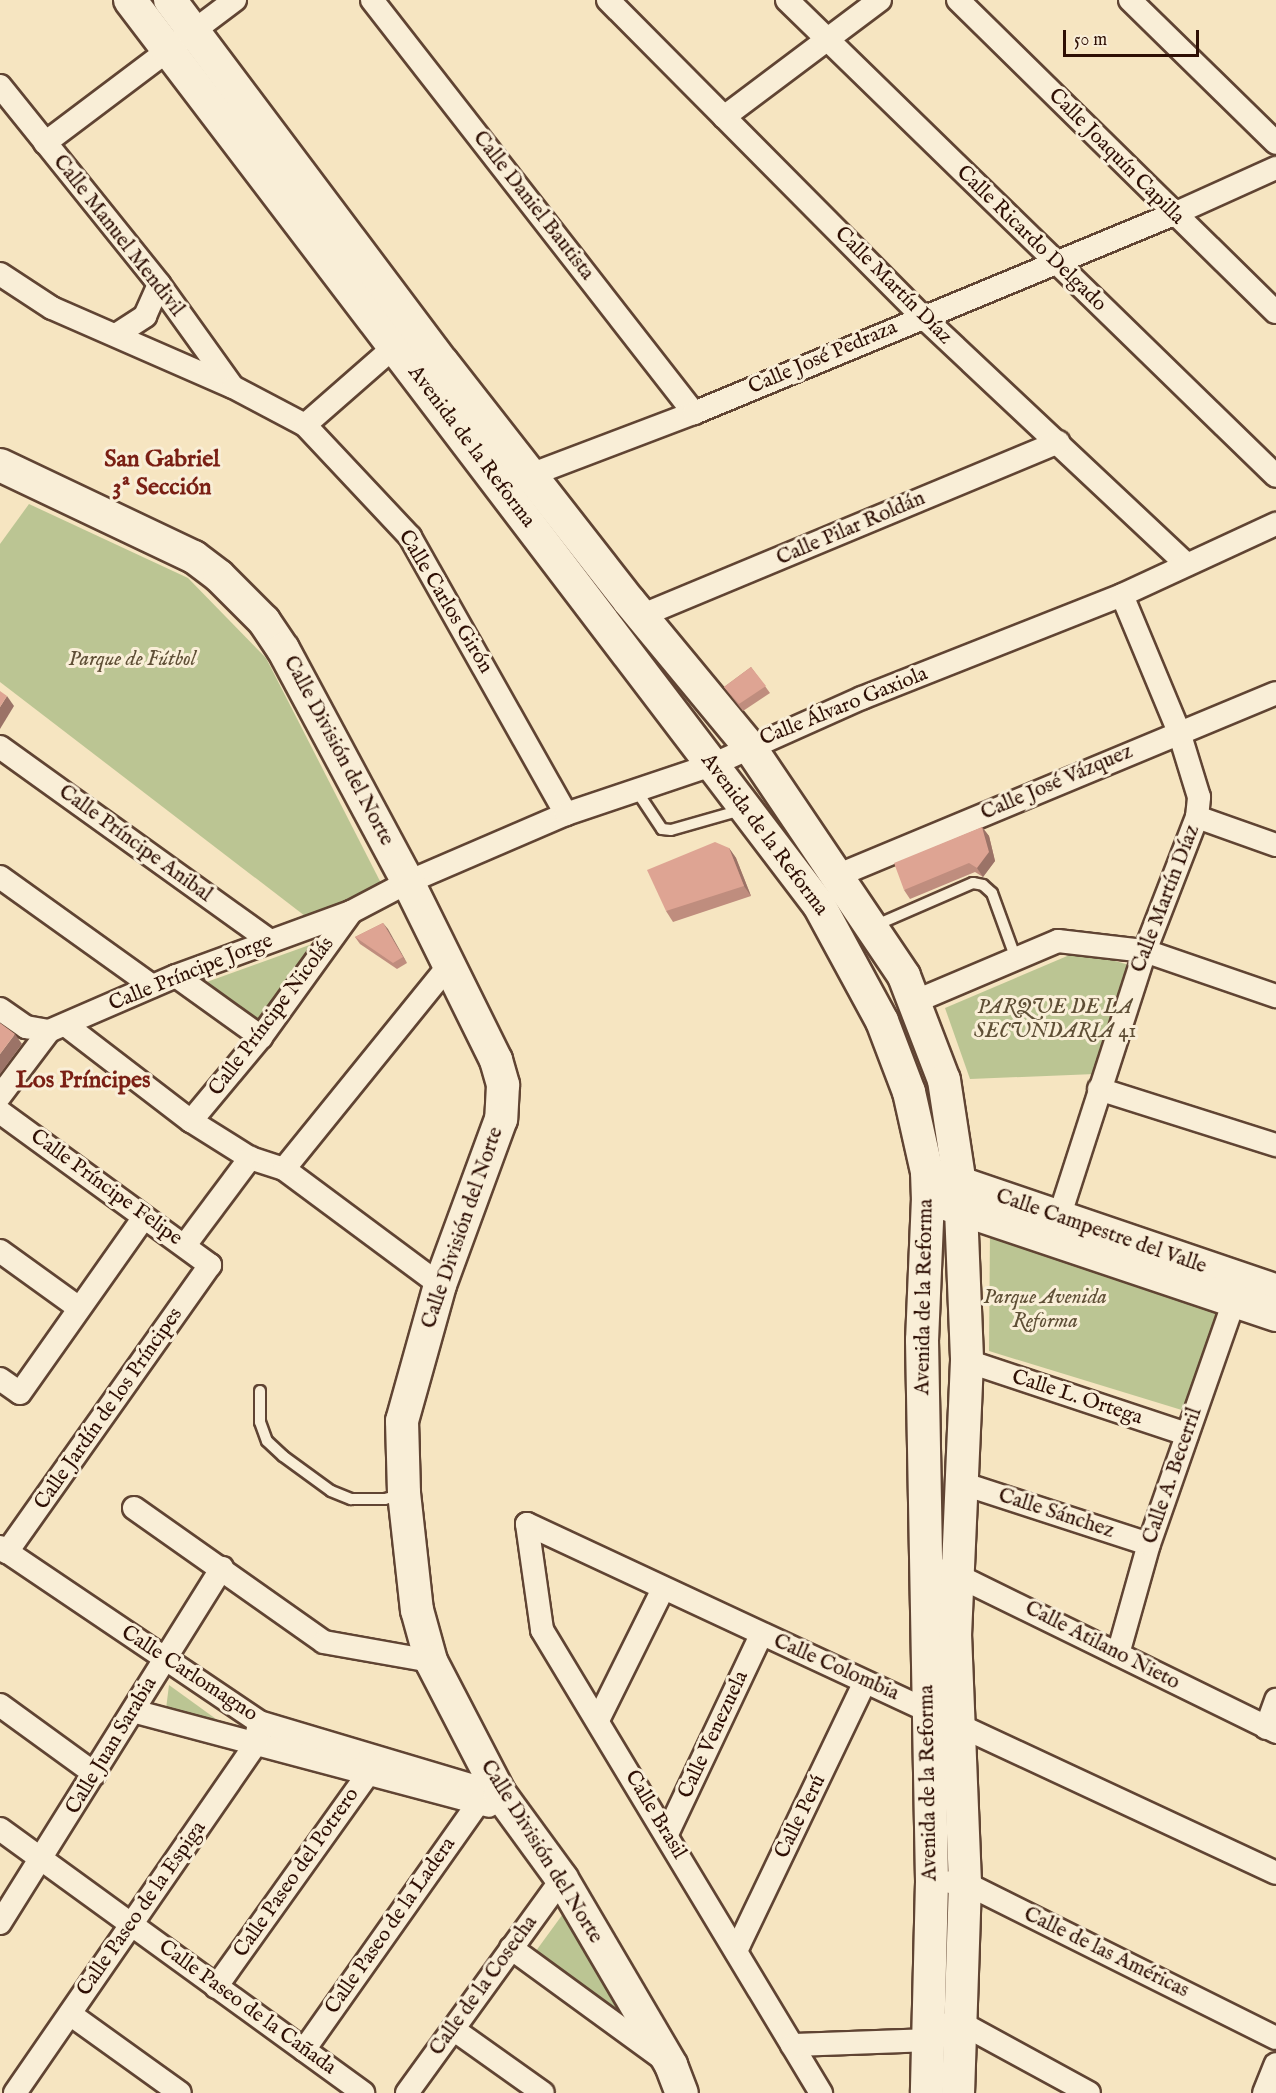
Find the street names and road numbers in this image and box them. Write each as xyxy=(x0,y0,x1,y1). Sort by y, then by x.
street label: Calle Joaquín Capilla xyxy=(1043,84,1189,230)
street label: Calle Daniel Bautista xyxy=(467,126,599,286)
street label: Calle Manuel Mendivil xyxy=(47,150,189,322)
street label: Calle Ricardo Delgado xyxy=(951,161,1111,317)
street label: Calle Martín Díaz xyxy=(829,222,957,350)
street label: Calle José Pedraza xyxy=(745,315,901,401)
street label: Avenida de la Reforma xyxy=(402,361,540,533)
street label: Calle Pilar Roldán xyxy=(773,486,929,572)
street label: Calle Carlos Girón xyxy=(392,526,498,678)
street label: Calle División del Norte xyxy=(277,652,399,850)
street label: Calle Álvaro Gaxiola xyxy=(756,662,932,752)
street label: Calle José Vázquez xyxy=(977,740,1137,826)
street label: Avenida de la Reforma xyxy=(695,749,833,921)
street label: Calle Príncipe Anibal xyxy=(53,780,217,908)
street label: Calle Martín Díaz xyxy=(1126,822,1206,976)
street label: Calle Príncipe Jorge xyxy=(105,929,277,1017)
street label: Calle Príncipe Nicolás xyxy=(204,933,340,1101)
street label: Calle Príncipe Felipe xyxy=(25,1124,187,1252)
street label: Calle División del Norte xyxy=(417,1124,509,1332)
street label: Calle Campestre del Valle xyxy=(992,1184,1210,1280)
street label: Avenida de la Reforma xyxy=(911,1199,939,1395)
street label: Calle Jardín de los Príncipes xyxy=(30,1303,188,1515)
street label: Calle L. Ortega xyxy=(1008,1365,1146,1431)
street label: Calle A. Becerril xyxy=(1138,1405,1208,1547)
street label: Calle Sánchez xyxy=(995,1483,1117,1545)
street label: Calle Atilano Nieto xyxy=(1020,1596,1184,1696)
street label: Calle Carlomagno xyxy=(116,1621,262,1727)
street label: Calle Colombia xyxy=(769,1629,903,1707)
street label: Calle Venezuela xyxy=(673,1667,755,1803)
street label: Calle Juan Sarabia xyxy=(61,1673,163,1819)
street label: Avenida de la Reforma xyxy=(915,1685,943,1881)
street label: Calle División del Norte xyxy=(474,1756,608,1948)
street label: Calle Brasil xyxy=(619,1766,691,1864)
street label: Calle Perú xyxy=(770,1771,832,1863)
street label: Calle Paseo del Potrero xyxy=(229,1783,365,1963)
street label: Calle Paseo de la Espiga xyxy=(72,1817,212,2001)
street label: Calle Paseo de la Ladera xyxy=(320,1833,462,2019)
street label: Calle de las Américas xyxy=(1019,1902,1193,2004)
street label: Calle de la Cosecha xyxy=(425,1911,543,2061)
street label: Calle Paseo de la Cañada xyxy=(153,1935,341,2081)

